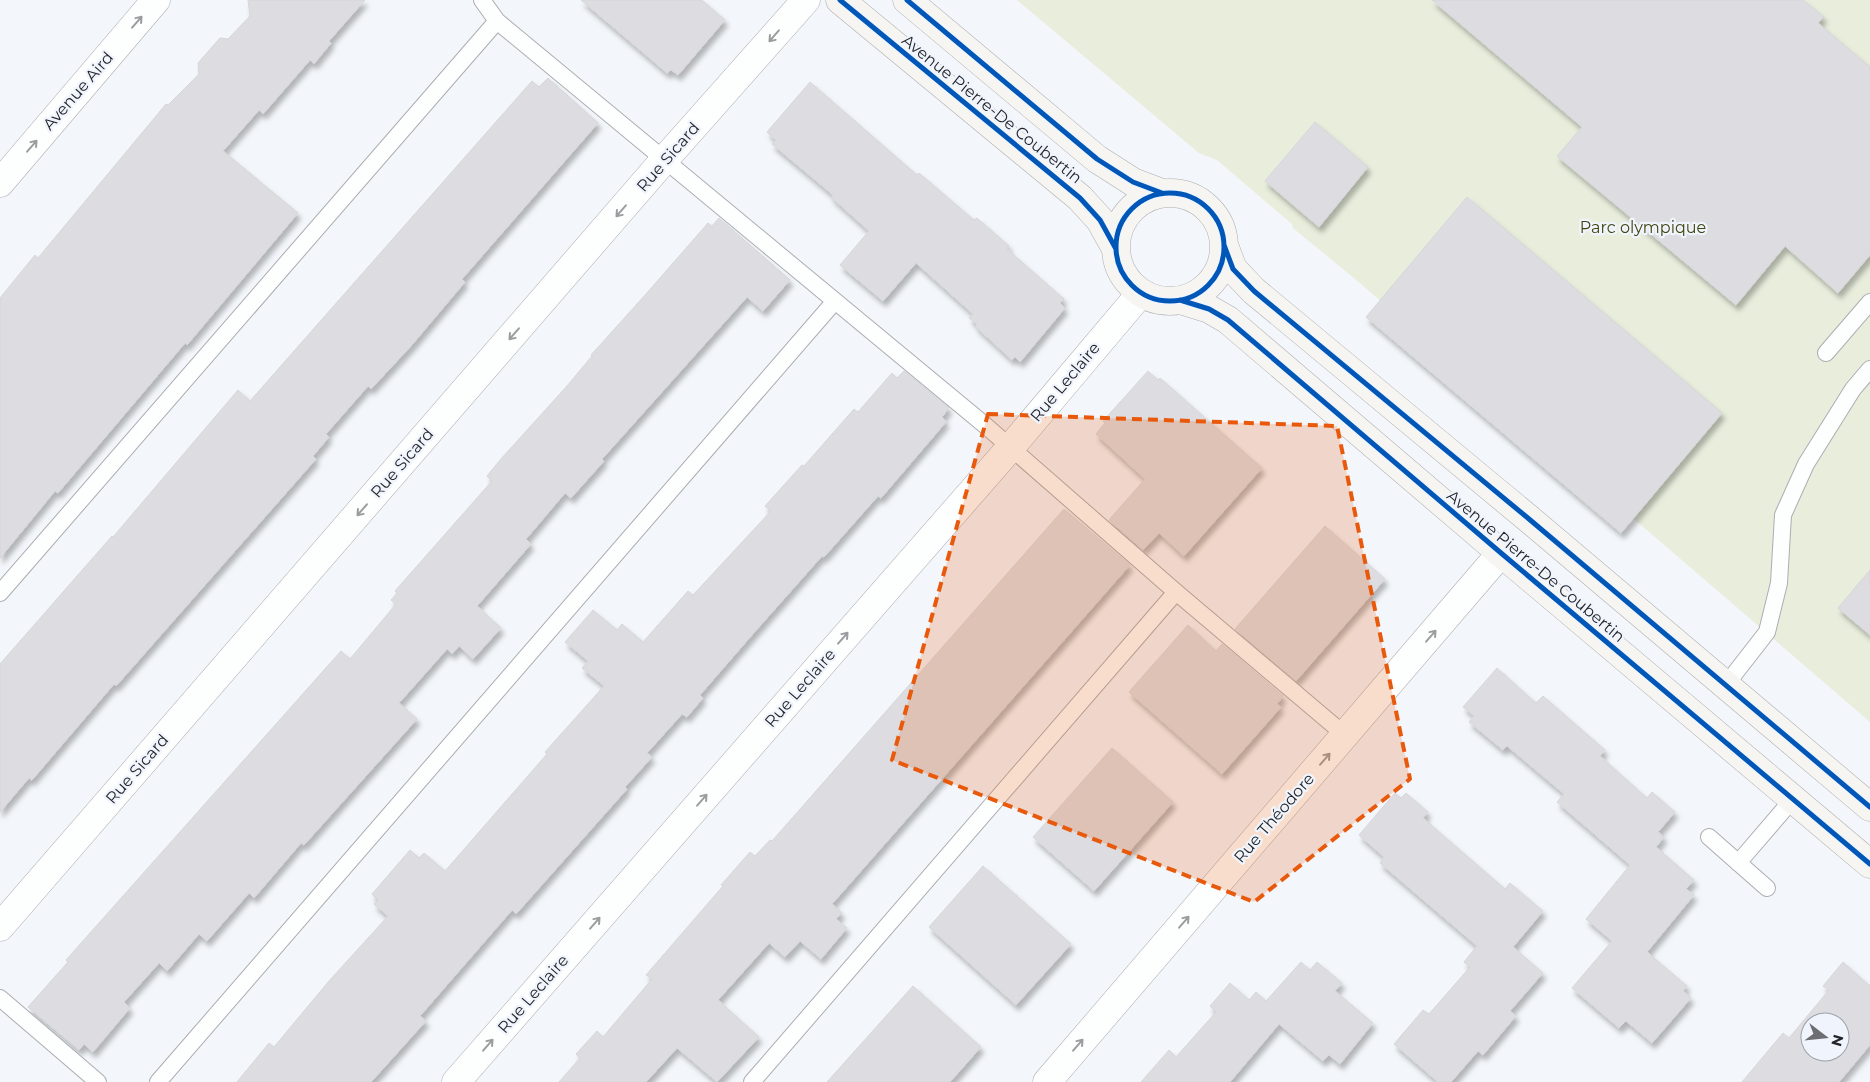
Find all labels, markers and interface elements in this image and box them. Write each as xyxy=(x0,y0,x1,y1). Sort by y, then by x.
one-way arrow xyxy=(132,16,143,29)
one-way arrow xyxy=(768,30,779,43)
street label: Avenue Pierre-De Coubertin xyxy=(898,30,1086,188)
street label: Avenue Aird xyxy=(39,48,117,134)
street label: Rue Sicard xyxy=(633,118,703,196)
one-way arrow xyxy=(26,139,37,152)
one-way arrow xyxy=(615,205,626,218)
park label: Parc olympique xyxy=(1580,218,1706,237)
one-way arrow xyxy=(509,327,520,340)
street label: Rue Leclaire xyxy=(1026,338,1104,426)
street label: Rue Sicard xyxy=(367,424,437,502)
street label: Avenue Pierre-De Coubertin xyxy=(1443,486,1629,646)
one-way arrow xyxy=(356,503,368,516)
one-way arrow xyxy=(1425,629,1436,642)
one-way arrow xyxy=(837,632,849,645)
street label: Rue Leclaire xyxy=(761,645,839,731)
street label: Rue Sicard xyxy=(102,730,172,808)
one-way arrow xyxy=(1319,753,1330,766)
street label: Rue Théodore xyxy=(1230,769,1318,867)
one-way arrow xyxy=(696,794,708,807)
one-way arrow xyxy=(589,916,601,929)
one-way arrow xyxy=(1179,916,1190,929)
street label: Rue Leclaire xyxy=(494,951,572,1037)
north arrow xyxy=(1800,1012,1850,1062)
text: N xyxy=(1827,1033,1848,1049)
one-way arrow xyxy=(482,1039,494,1052)
one-way arrow xyxy=(1073,1039,1084,1052)

